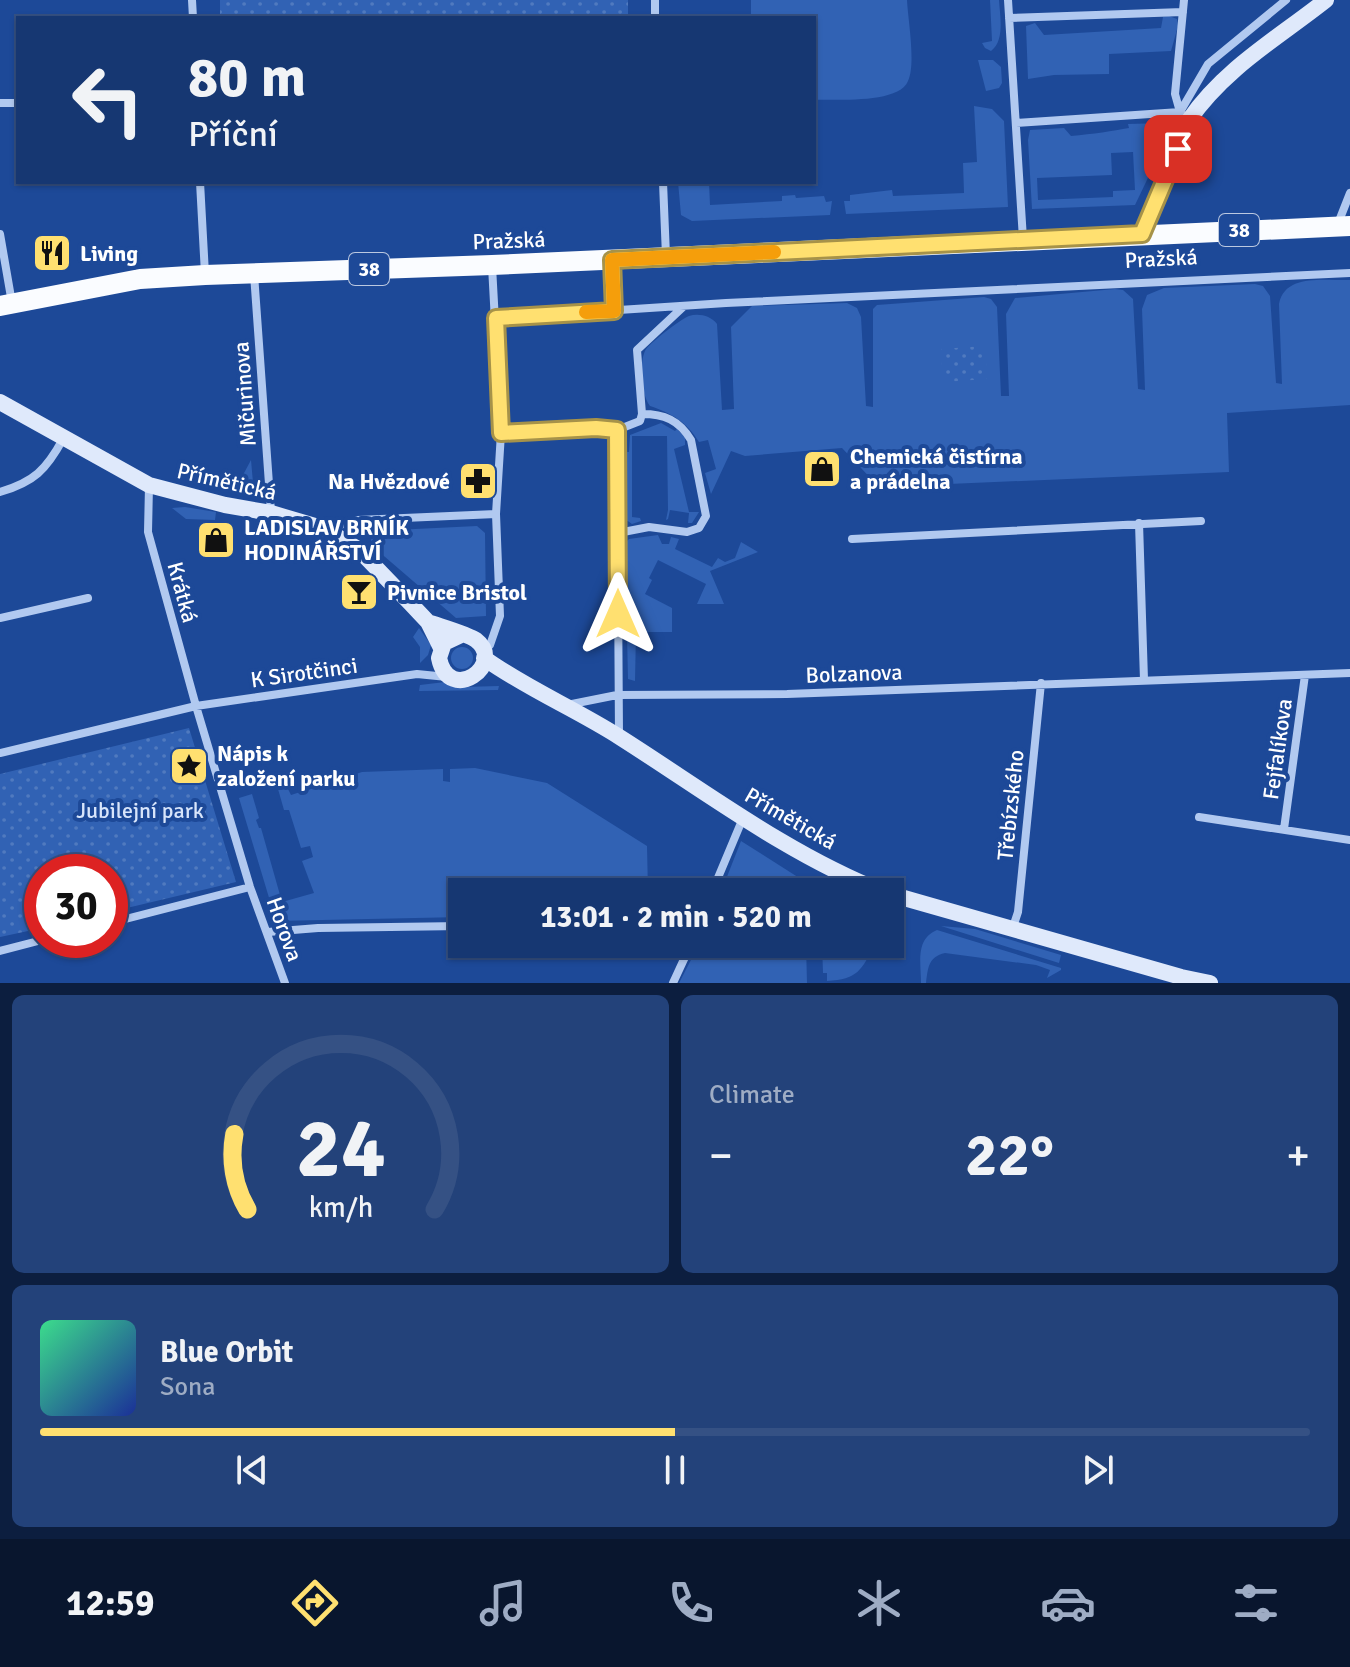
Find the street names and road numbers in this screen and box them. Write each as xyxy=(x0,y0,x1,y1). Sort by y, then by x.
road number: 38 xyxy=(1219,214,1259,246)
street label: Pražská xyxy=(472,226,546,255)
street label: Pražská xyxy=(1124,243,1198,274)
road number: 38 xyxy=(349,253,389,285)
street label: Mičurinova xyxy=(227,341,262,447)
street label: Přímětická xyxy=(174,457,279,506)
street label: Krátká xyxy=(161,559,204,625)
street label: K Sirotčinci xyxy=(249,652,359,693)
street label: Bolzanova xyxy=(805,658,903,689)
street label: Fejfalíkova xyxy=(1257,697,1298,801)
street label: Třebízského xyxy=(991,748,1030,862)
street label: Přímětická xyxy=(740,781,841,856)
street label: Horova xyxy=(261,893,309,965)

